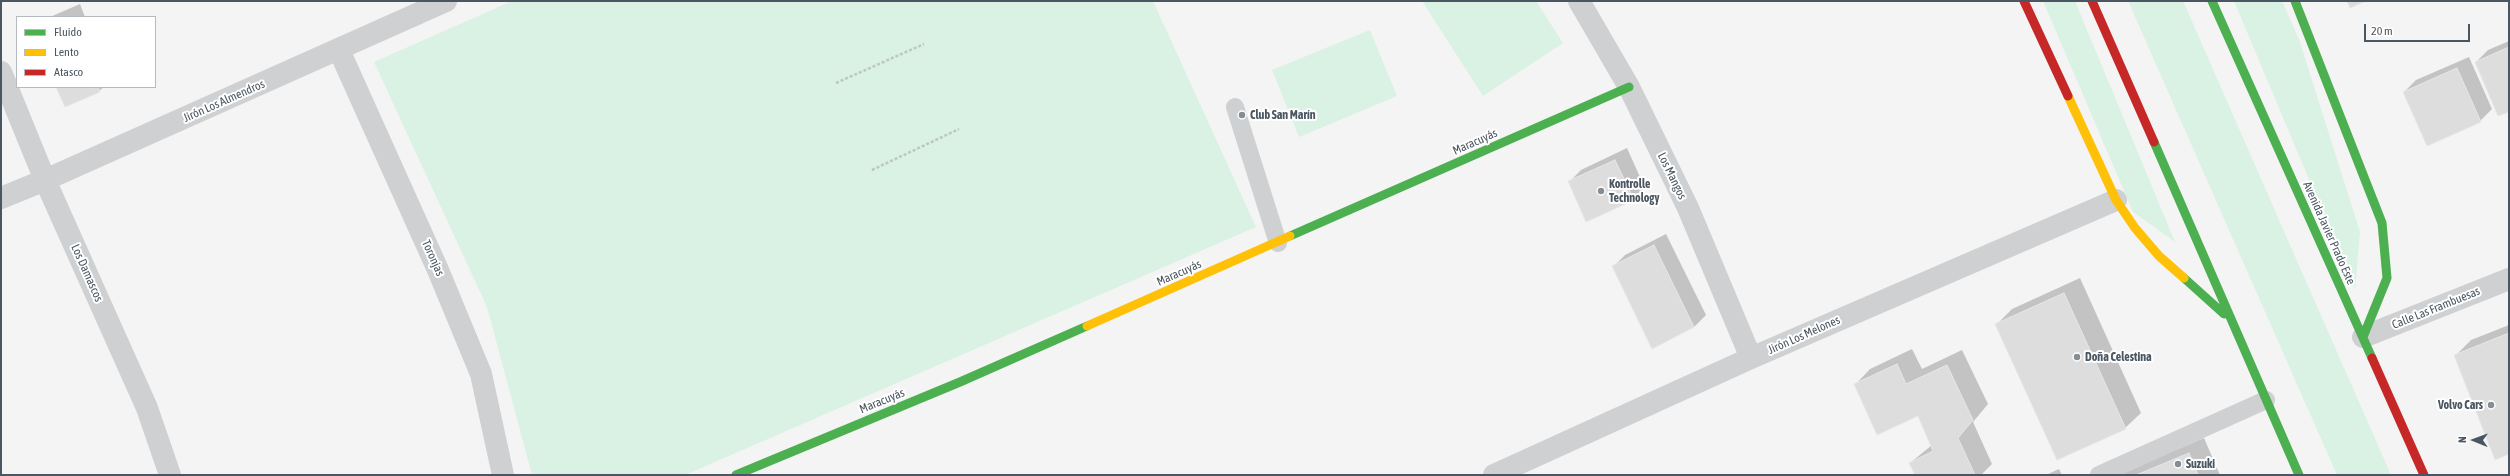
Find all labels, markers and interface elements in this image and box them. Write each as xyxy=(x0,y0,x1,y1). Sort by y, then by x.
legend xyxy=(16,16,156,88)
scale bar xyxy=(2366,16,2472,42)
text: 20 m xyxy=(2371,24,2393,38)
text: Fluido xyxy=(54,25,82,39)
text: Lento xyxy=(54,45,79,59)
text: Atasco xyxy=(54,65,83,79)
street label: Jirón Los Almendros xyxy=(181,77,267,125)
place label: Club San Marín xyxy=(1250,108,1316,122)
marker: Club San Marín xyxy=(1237,110,1247,120)
street label: Maracuyás xyxy=(1450,126,1500,158)
street label: Los Mangos xyxy=(1654,150,1690,202)
place label: Kontrolle Technology xyxy=(1609,177,1659,205)
street label: Avenida Javier Prado Este xyxy=(2300,179,2358,287)
marker: Kontrolle Technology xyxy=(1596,186,1606,196)
street label: Toronjas xyxy=(419,238,447,278)
street label: Los Damascos xyxy=(68,242,106,304)
street label: Maracuyás xyxy=(1154,257,1204,289)
street label: Calle Las Frambuesas xyxy=(2390,284,2482,332)
street label: Jirón Los Melones xyxy=(1766,313,1842,357)
place label: Doña Celestina xyxy=(2085,350,2152,364)
marker: Doña Celestina xyxy=(2072,352,2082,362)
street label: Maracuyás xyxy=(857,385,907,417)
place label: Volvo Cars xyxy=(2438,398,2483,412)
marker: Volvo Cars xyxy=(2486,400,2496,410)
north arrow xyxy=(2454,420,2494,460)
text: N xyxy=(2456,436,2468,443)
place label: Suzuki xyxy=(2186,457,2215,471)
marker: Suzuki xyxy=(2173,459,2183,469)

